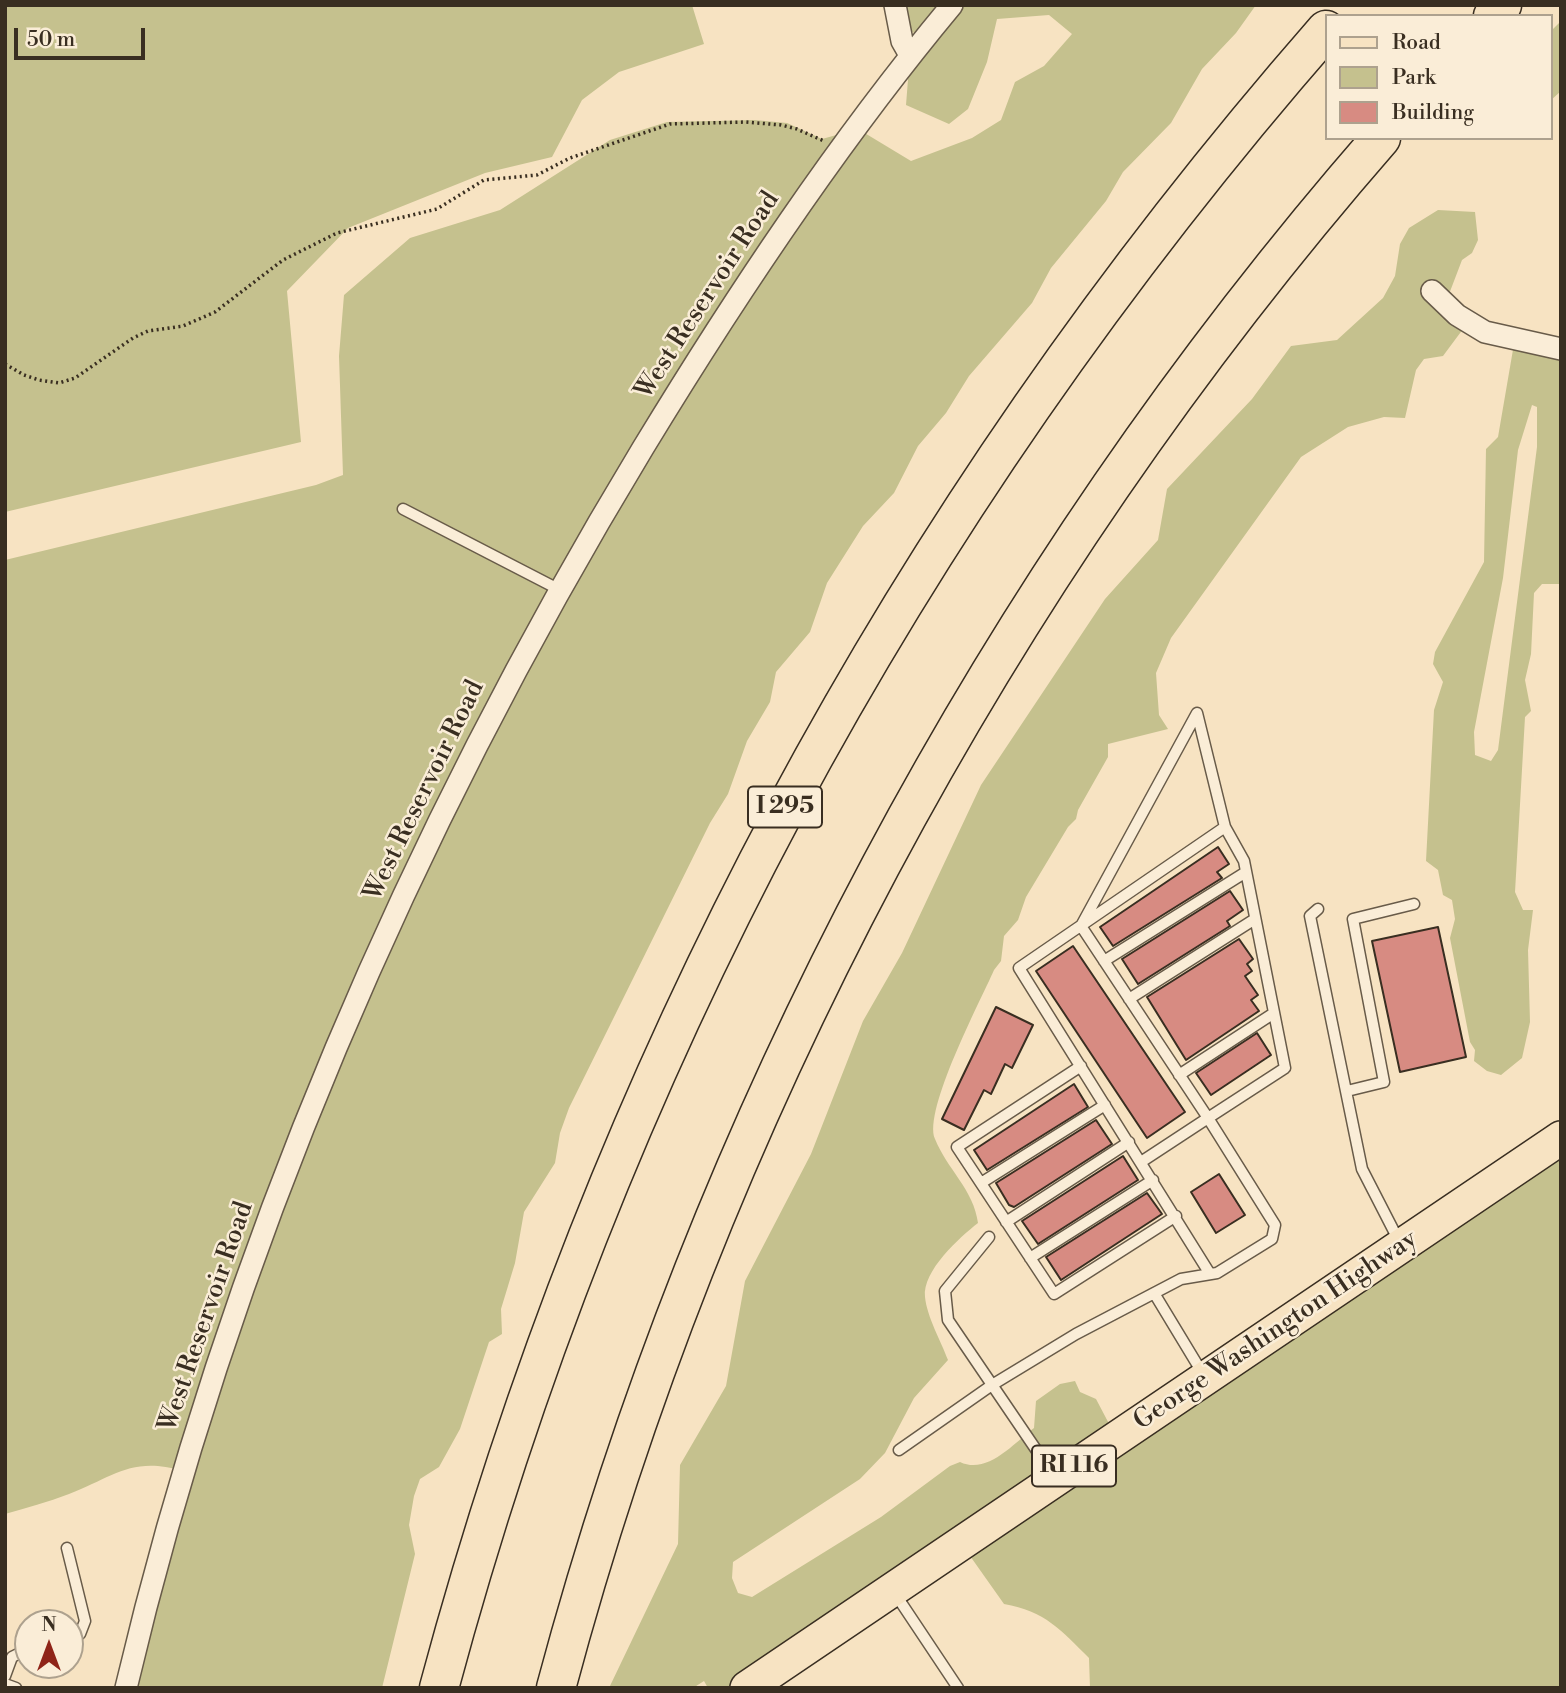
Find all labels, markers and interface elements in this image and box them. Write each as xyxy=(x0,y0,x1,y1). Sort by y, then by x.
scale bar xyxy=(18,14,149,58)
legend xyxy=(1324,14,1552,140)
text: 50 m xyxy=(27,27,75,53)
text: Road xyxy=(1392,30,1441,56)
text: Park xyxy=(1392,65,1436,91)
text: Building xyxy=(1392,100,1474,126)
street label: West Reservoir Road xyxy=(629,186,787,406)
street label: West Reservoir Road xyxy=(358,676,492,906)
road number: I 295 xyxy=(748,786,822,828)
street label: West Reservoir Road xyxy=(153,1198,261,1436)
street label: George Washington Highway xyxy=(1128,1224,1424,1438)
road number: RI 116 xyxy=(1032,1446,1116,1486)
north arrow xyxy=(14,1609,84,1679)
text: N xyxy=(41,1613,57,1637)

